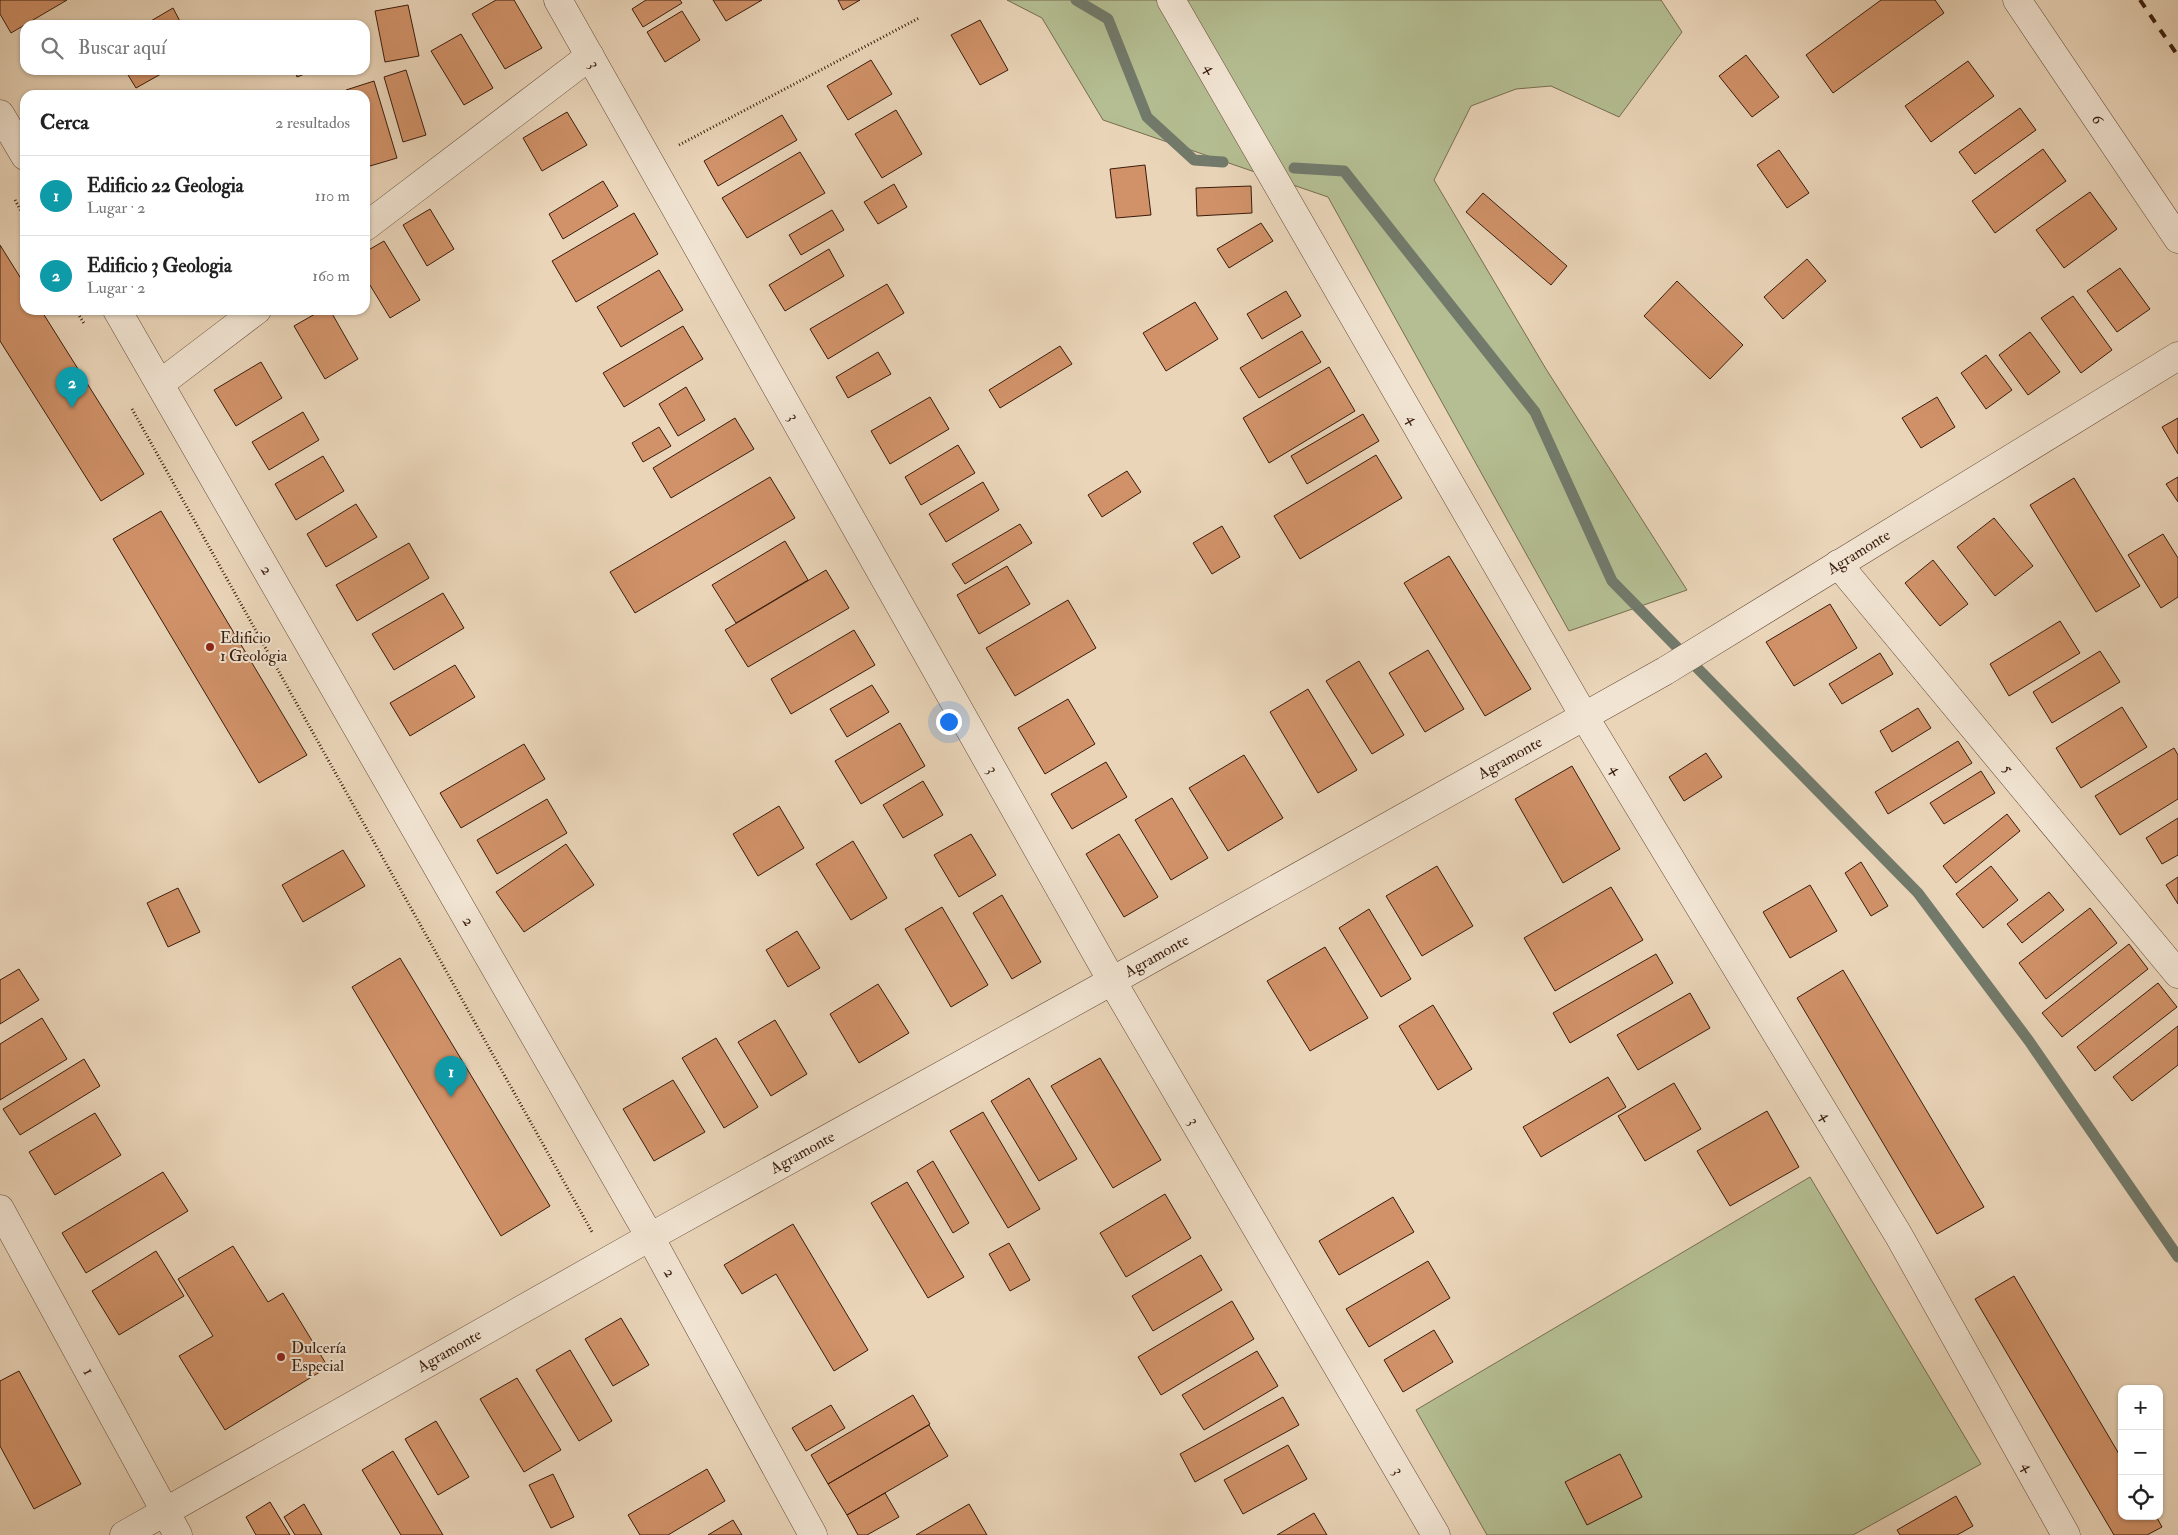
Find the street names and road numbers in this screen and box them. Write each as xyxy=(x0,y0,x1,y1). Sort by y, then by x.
street label: 3 xyxy=(584,57,605,72)
street label: 4 xyxy=(1200,60,1222,78)
street label: 6 xyxy=(2087,110,2109,129)
street label: 3 xyxy=(783,409,804,425)
street label: 4 xyxy=(1402,411,1424,429)
street label: Agramonte xyxy=(1822,525,1894,580)
street label: 2 xyxy=(256,562,277,579)
street label: Agramonte xyxy=(1473,732,1546,784)
street label: 5 xyxy=(1998,760,2018,778)
street label: 4 xyxy=(1606,761,1628,779)
street label: 3 xyxy=(982,762,1003,777)
street label: 2 xyxy=(458,913,479,930)
street label: Agramonte xyxy=(1120,930,1193,982)
street label: 4 xyxy=(1815,1107,1838,1126)
street label: 3 xyxy=(1184,1113,1204,1129)
street label: Agramonte xyxy=(766,1126,839,1179)
street label: 2 xyxy=(659,1264,680,1281)
street label: Agramonte xyxy=(413,1324,485,1377)
street label: 1 xyxy=(79,1364,99,1379)
street label: 4 xyxy=(2017,1458,2039,1477)
street label: 3 xyxy=(1388,1463,1409,1478)

